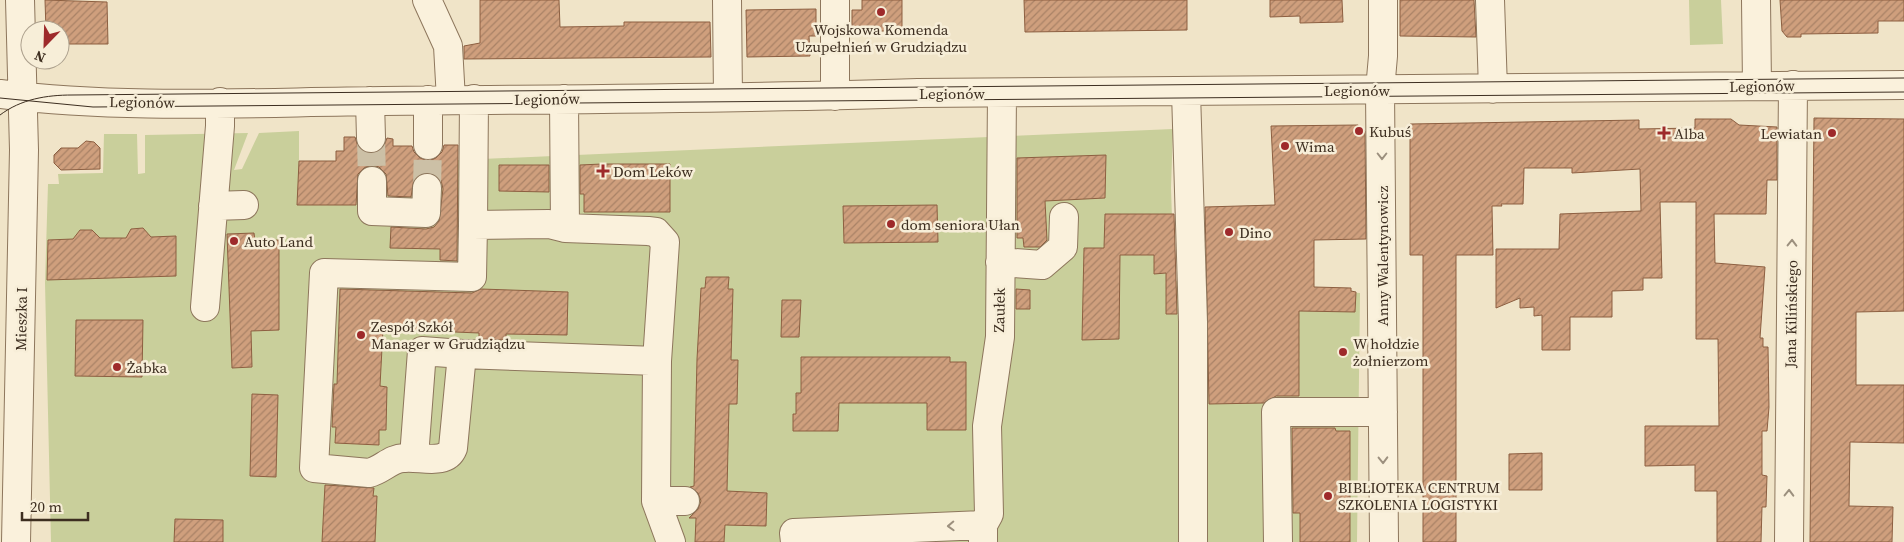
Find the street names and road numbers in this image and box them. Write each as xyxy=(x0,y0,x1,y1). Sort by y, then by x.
street label: Legionów xyxy=(1729,75,1796,97)
street label: Legionów xyxy=(1324,80,1390,101)
street label: Legionów xyxy=(919,83,985,104)
street label: Legionów xyxy=(514,88,581,110)
street label: Legionów xyxy=(109,91,176,113)
street label: Anny Walentynowicz xyxy=(1372,186,1393,326)
street label: Jana Kilińskiego xyxy=(1780,260,1802,369)
street label: Mieszka I xyxy=(10,287,32,351)
street label: Zaułek xyxy=(988,287,1010,333)

